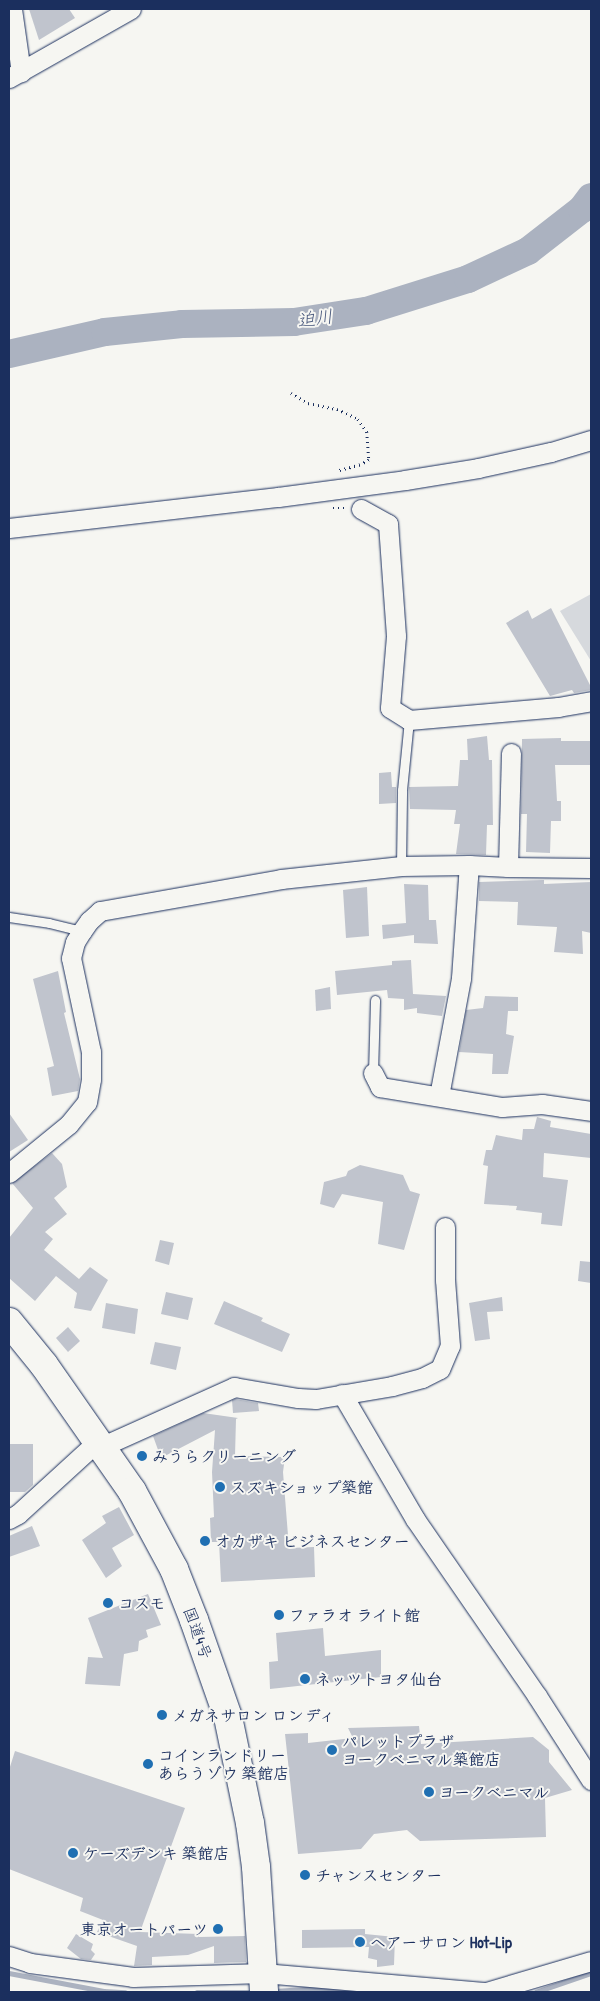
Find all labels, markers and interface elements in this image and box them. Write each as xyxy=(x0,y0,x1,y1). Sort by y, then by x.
water label: 迫川 xyxy=(296,306,334,332)
place label: みうらクリーニング xyxy=(152,1446,296,1466)
marker: みうらクリーニング xyxy=(136,1450,148,1462)
place label: スズキショップ築館 xyxy=(230,1477,374,1497)
marker: スズキショップ築館 xyxy=(214,1481,226,1493)
place label: オカザキ ビジネスセンター xyxy=(215,1531,411,1551)
marker: オカザキ ビジネスセンター xyxy=(199,1535,211,1547)
place label: コスモ xyxy=(118,1593,166,1613)
marker: コスモ xyxy=(102,1597,114,1609)
street label: 国道4号 xyxy=(180,1604,216,1662)
place label: ファラオ ライト館 xyxy=(289,1605,421,1625)
marker: ファラオ ライト館 xyxy=(273,1609,285,1621)
place label: ネッツトヨタ仙台 xyxy=(315,1669,443,1689)
marker: ネッツトヨタ仙台 xyxy=(299,1673,311,1685)
place label: メガネサロン ロンディ xyxy=(172,1705,336,1725)
marker: メガネサロン ロンディ xyxy=(156,1709,168,1721)
place label: パレットプラザ ヨークベニマル築館店 xyxy=(342,1731,501,1769)
marker: パレットプラザ ヨークベニマル築館店 xyxy=(326,1744,338,1756)
place label: コインランドリー あらうゾウ 築館店 xyxy=(158,1745,290,1783)
marker: コインランドリー あらうゾウ 築館店 xyxy=(142,1758,154,1770)
place label: ヨークベニマル xyxy=(439,1782,550,1802)
marker: ヨークベニマル xyxy=(423,1786,435,1798)
place label: ケーズデンキ 築館店 xyxy=(83,1843,231,1863)
marker: ケーズデンキ 築館店 xyxy=(67,1847,79,1859)
place label: チャンスセンター xyxy=(315,1865,443,1885)
marker: チャンスセンター xyxy=(299,1869,311,1881)
place label: 東京オートパーツ xyxy=(80,1919,208,1939)
marker: 東京オートパーツ xyxy=(212,1923,224,1935)
place label: ヘアーサロン Hot-Lip xyxy=(370,1932,511,1952)
marker: ヘアーサロン Hot-Lip xyxy=(354,1936,366,1948)

